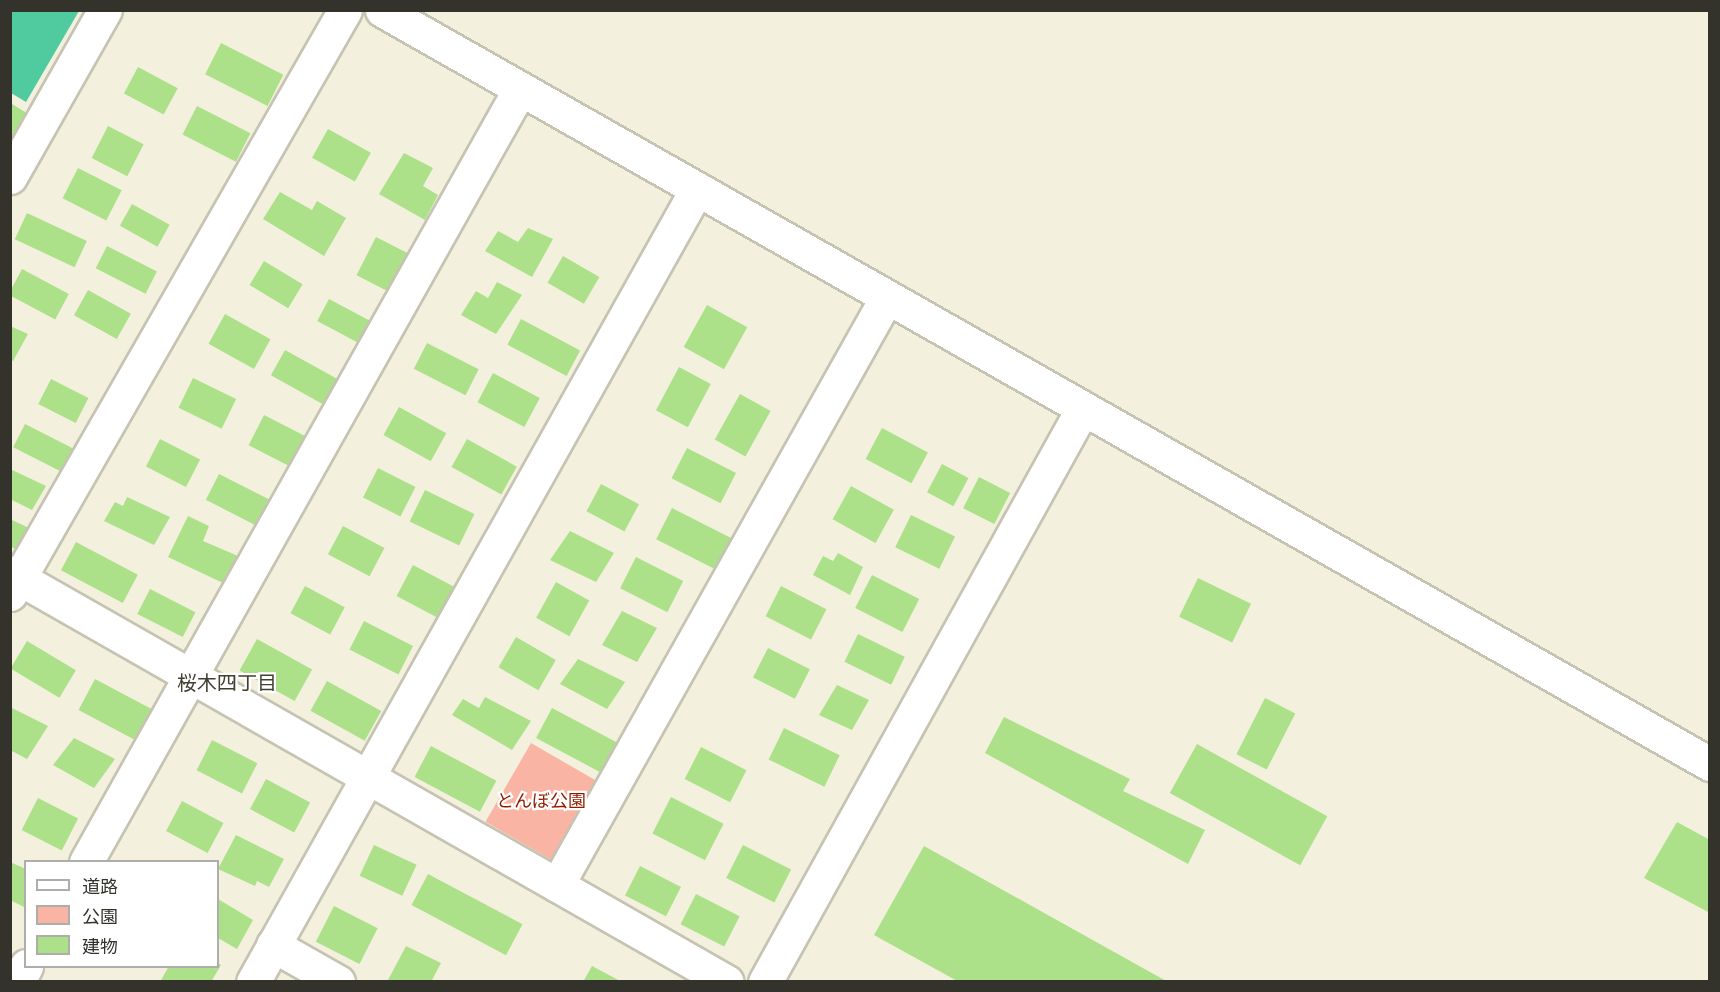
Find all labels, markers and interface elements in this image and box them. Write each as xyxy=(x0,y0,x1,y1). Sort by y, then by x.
district label: 桜木四丁目 xyxy=(177,672,277,696)
park label: とんぼ公園 xyxy=(496,790,586,812)
legend xyxy=(24,860,219,968)
text: 道路 xyxy=(82,876,118,898)
text: 公園 xyxy=(82,906,118,928)
text: 建物 xyxy=(82,936,118,958)

